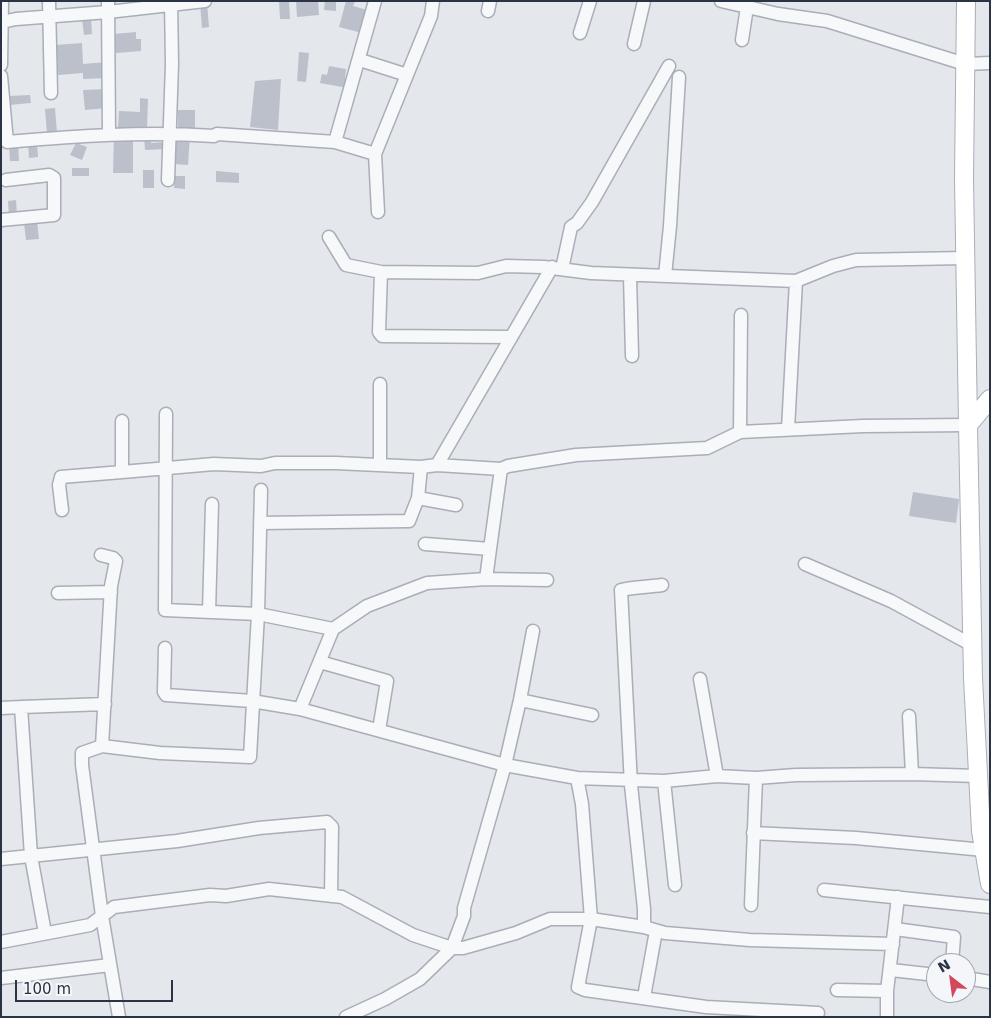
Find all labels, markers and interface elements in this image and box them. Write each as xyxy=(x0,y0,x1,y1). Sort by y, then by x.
north arrow xyxy=(926,953,976,1003)
text: N xyxy=(935,956,953,976)
scale bar xyxy=(18,970,175,1002)
text: 100 m xyxy=(23,980,71,998)

